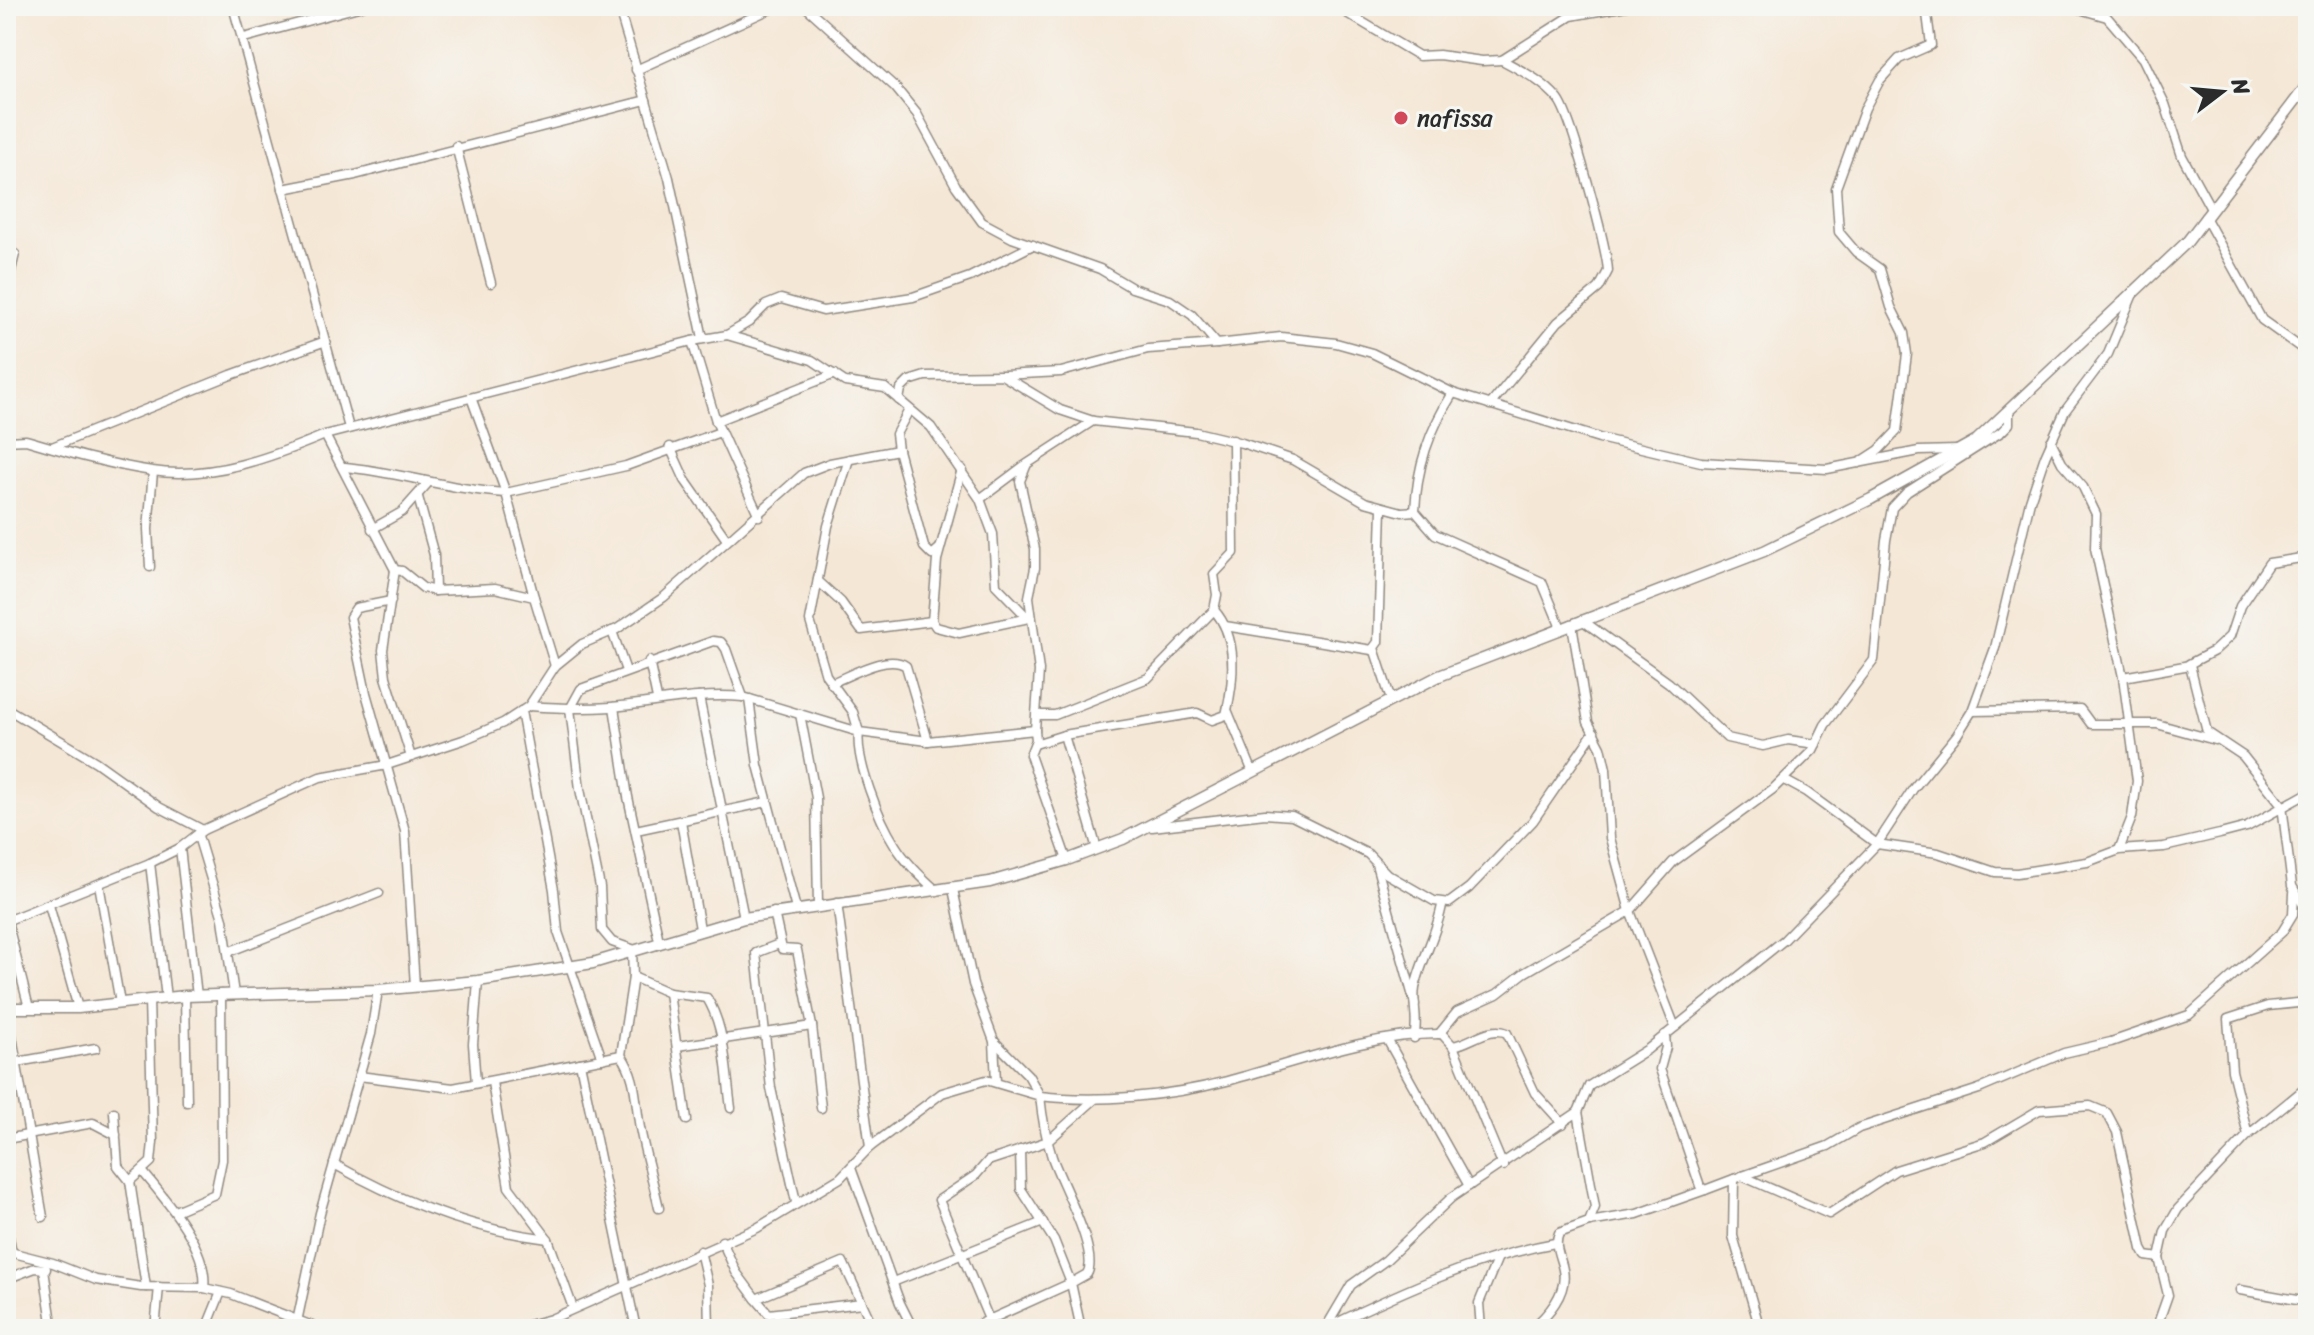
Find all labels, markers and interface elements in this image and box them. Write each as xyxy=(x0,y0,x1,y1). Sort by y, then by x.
north arrow xyxy=(2182,52,2262,132)
text: N xyxy=(2220,73,2262,100)
place label: nafissa xyxy=(1417,97,1494,139)
marker: nafissa xyxy=(1392,109,1410,127)

